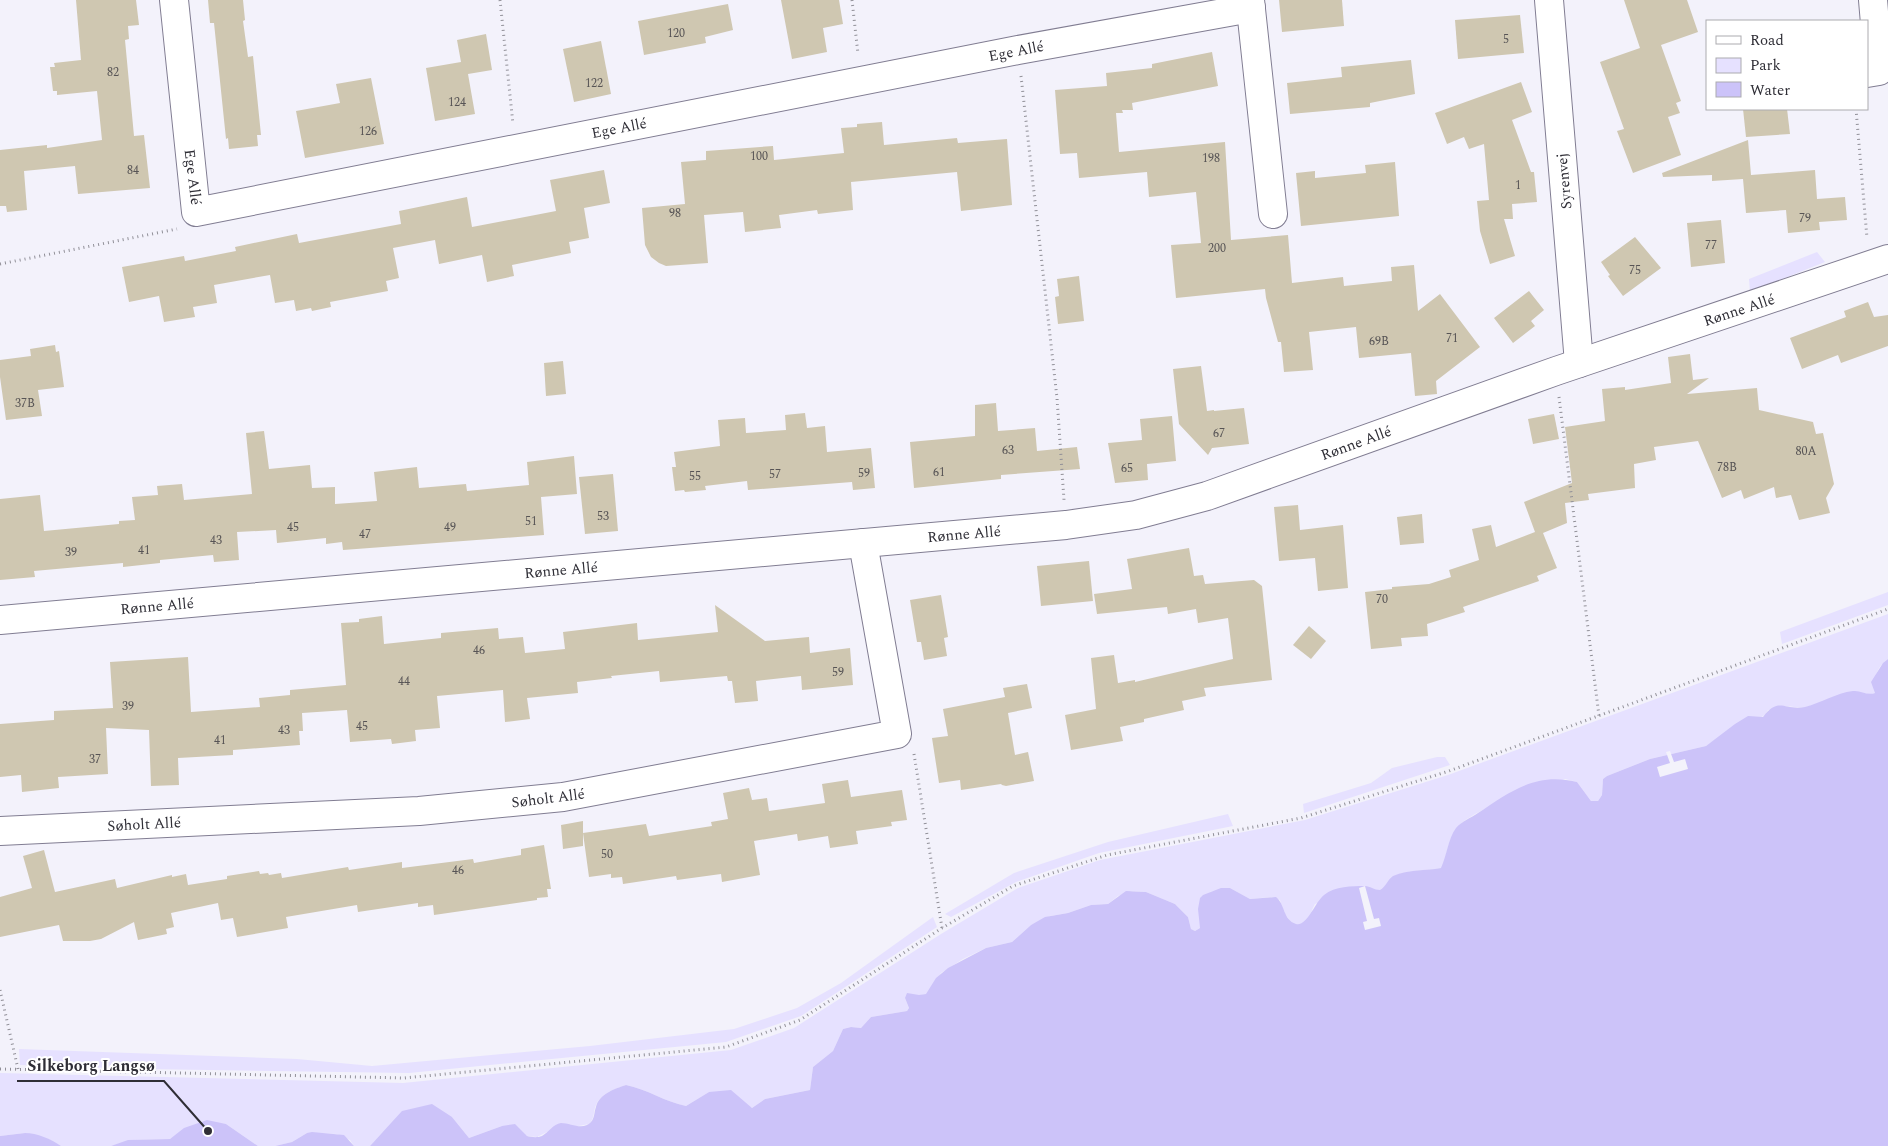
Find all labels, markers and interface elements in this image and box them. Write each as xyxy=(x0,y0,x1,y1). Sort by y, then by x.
legend xyxy=(1706,20,1868,110)
house number: 120 xyxy=(667,24,685,43)
text: Road xyxy=(1750,29,1784,52)
house number: 5 xyxy=(1503,30,1509,49)
street label: Ege Allé xyxy=(986,35,1046,68)
text: Park xyxy=(1750,54,1781,77)
house number: 82 xyxy=(107,63,119,82)
house number: 122 xyxy=(585,74,603,93)
text: Water xyxy=(1750,79,1790,102)
house number: 124 xyxy=(448,93,466,112)
street label: Ege Allé xyxy=(589,112,649,145)
house number: 126 xyxy=(359,122,377,141)
house number: 100 xyxy=(750,147,768,166)
street label: Ege Allé xyxy=(178,148,207,206)
house number: 198 xyxy=(1202,149,1220,168)
street label: Syrenvej xyxy=(1551,152,1578,210)
house number: 84 xyxy=(127,161,139,180)
house number: 1 xyxy=(1515,176,1521,195)
house number: 98 xyxy=(669,204,681,223)
house number: 79 xyxy=(1799,209,1811,228)
house number: 77 xyxy=(1705,236,1717,255)
house number: 200 xyxy=(1208,239,1226,258)
house number: 75 xyxy=(1629,261,1641,280)
street label: Rønne Allé xyxy=(1701,288,1778,333)
house number: 71 xyxy=(1446,329,1458,348)
house number: 69B xyxy=(1369,332,1389,351)
house number: 37B xyxy=(15,394,35,413)
street label: Rønne Allé xyxy=(1318,420,1395,467)
house number: 67 xyxy=(1213,424,1225,443)
house number: 63 xyxy=(1002,441,1014,460)
house number: 80A xyxy=(1795,442,1817,461)
house number: 78B xyxy=(1717,458,1737,477)
house number: 65 xyxy=(1121,459,1133,478)
house number: 61 xyxy=(933,463,945,482)
house number: 59 xyxy=(858,464,870,483)
house number: 57 xyxy=(769,465,781,484)
house number: 55 xyxy=(689,467,701,486)
house number: 53 xyxy=(597,507,609,526)
house number: 51 xyxy=(525,512,537,531)
house number: 45 xyxy=(287,518,299,537)
house number: 49 xyxy=(444,518,456,537)
street label: Rønne Allé xyxy=(926,520,1002,549)
house number: 47 xyxy=(359,525,371,544)
house number: 43 xyxy=(210,531,222,550)
house number: 41 xyxy=(138,541,150,560)
house number: 39 xyxy=(65,543,77,562)
street label: Rønne Allé xyxy=(523,556,599,585)
house number: 70 xyxy=(1376,590,1388,609)
street label: Rønne Allé xyxy=(119,592,195,621)
house number: 46 xyxy=(473,641,485,660)
house number: 59 xyxy=(832,663,844,682)
house number: 44 xyxy=(398,672,410,691)
house number: 39 xyxy=(122,697,134,716)
house number: 45 xyxy=(356,717,368,736)
house number: 43 xyxy=(278,721,290,740)
house number: 41 xyxy=(214,731,226,750)
house number: 37 xyxy=(89,750,101,769)
street label: Søholt Allé xyxy=(510,783,586,814)
street label: Søholt Allé xyxy=(107,811,182,838)
house number: 50 xyxy=(601,845,613,864)
house number: 46 xyxy=(452,861,464,880)
callout: Silkeborg Langsø xyxy=(17,1050,164,1081)
text: Silkeborg Langsø xyxy=(27,1054,155,1078)

